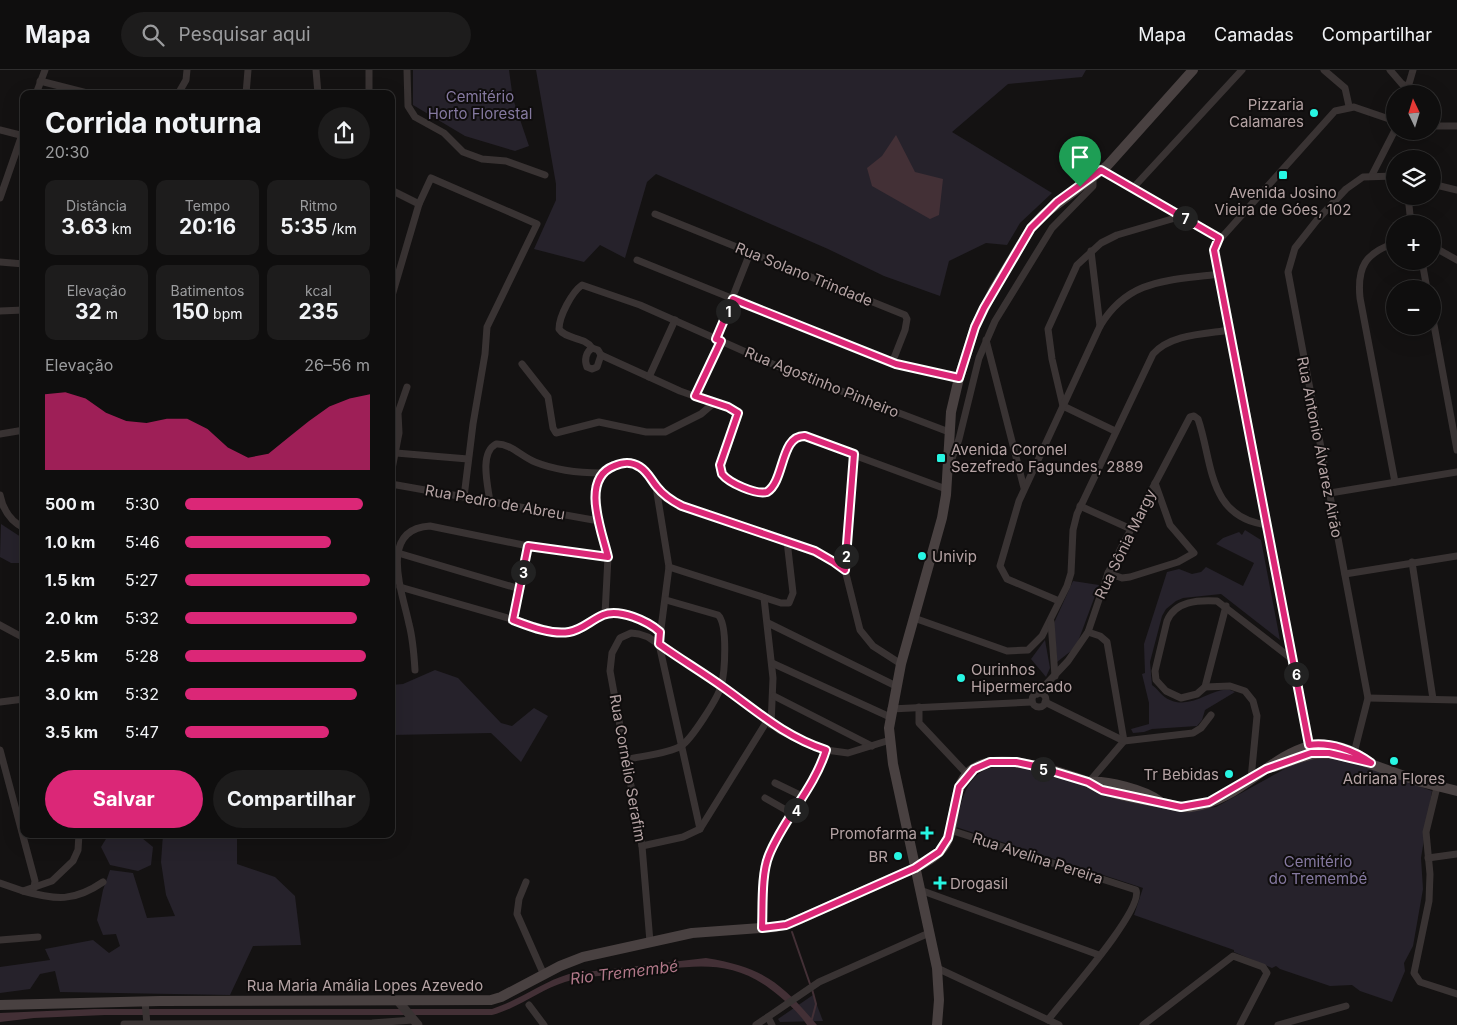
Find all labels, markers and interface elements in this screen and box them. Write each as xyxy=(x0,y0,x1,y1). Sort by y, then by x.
search box xyxy=(121,12,471,57)
text: Mapa xyxy=(25,20,91,49)
icon: search xyxy=(139,21,167,49)
text: Pesquisar aqui xyxy=(179,23,311,46)
text: Mapa xyxy=(1138,24,1186,45)
text: Camadas xyxy=(1214,24,1294,45)
text: Compartilhar xyxy=(1322,24,1432,45)
north arrow xyxy=(1386,85,1441,140)
map controls xyxy=(1386,85,1441,335)
park label: Cemitério Horto Florestal xyxy=(428,87,532,123)
place label: Pizzaria Calamares xyxy=(1229,95,1304,131)
text: Corrida noturna xyxy=(45,106,262,140)
button: share xyxy=(318,107,370,159)
marker: Pizzaria Calamares xyxy=(1308,107,1320,119)
pin xyxy=(1059,136,1101,187)
text: 20:30 xyxy=(45,142,89,162)
icon: arrive xyxy=(1066,143,1094,171)
button: layers xyxy=(1386,150,1441,205)
marker: Avenida Josino Vieira de Góes, 102 xyxy=(1277,169,1289,181)
place label: Avenida Josino Vieira de Góes, 102 xyxy=(1215,183,1351,219)
text: Distância xyxy=(66,197,127,214)
text: Tempo xyxy=(185,197,230,214)
text: Ritmo xyxy=(300,197,337,214)
pin: 7 xyxy=(1172,206,1198,230)
text: 7 xyxy=(1181,210,1190,227)
text: 3.63 xyxy=(61,214,108,239)
text: 20:16 xyxy=(179,214,236,239)
text: 5:35 xyxy=(280,214,328,239)
button: + xyxy=(1386,215,1441,270)
text: km xyxy=(108,220,132,237)
text: /km xyxy=(328,220,357,237)
street label: Rua Solano Trindade xyxy=(732,238,876,310)
button: − xyxy=(1386,280,1441,335)
text: Elevação xyxy=(67,282,126,299)
text: Batimentos xyxy=(171,282,244,299)
text: kcal xyxy=(305,282,332,299)
pin: 1 xyxy=(716,298,740,324)
text: 32 xyxy=(75,299,102,324)
text: 150 xyxy=(173,299,209,324)
text: 235 xyxy=(298,299,339,324)
text: 1 xyxy=(725,303,732,320)
text: m xyxy=(102,305,118,322)
text: bpm xyxy=(209,305,243,322)
street label: Rua Agostinho Pinheiro xyxy=(742,342,902,422)
text: Elevação xyxy=(45,355,113,375)
text: 26–56 m xyxy=(304,355,370,375)
street label: Rua Antonio Álvarez Airão xyxy=(1293,355,1347,539)
place label: Avenida Coronel Sezefredo Fagundes, 2889 xyxy=(951,440,1143,476)
marker: Avenida Coronel Sezefredo Fagundes, 2889 xyxy=(935,452,947,464)
street label: Rua Pedro de Abreu xyxy=(423,480,567,524)
street label: Rua Sônia Margy xyxy=(1090,485,1160,602)
text: 500 m xyxy=(45,494,95,514)
text: 5:30 xyxy=(125,494,159,514)
text: 1.0 km xyxy=(45,532,95,552)
text: 5:46 xyxy=(125,532,160,552)
pin: 2 xyxy=(834,544,858,568)
place label: Univip xyxy=(932,547,977,566)
text: 2 xyxy=(842,548,851,565)
marker: Univip xyxy=(916,550,928,562)
pin: 3 xyxy=(510,560,536,584)
text: 3 xyxy=(519,564,528,581)
text: 1.5 km xyxy=(45,570,95,590)
text: 5:27 xyxy=(125,570,158,590)
text: 2.0 km xyxy=(45,608,98,628)
text: 5:32 xyxy=(125,608,159,628)
text: 2.5 km xyxy=(45,646,98,666)
text: 5:28 xyxy=(125,646,159,666)
place label: Ourinhos Hipermercado xyxy=(971,660,1072,696)
pin: 6 xyxy=(1284,662,1308,686)
text: 6 xyxy=(1292,666,1301,683)
marker: Ourinhos Hipermercado xyxy=(955,672,967,684)
text: 3.0 km xyxy=(45,684,98,704)
text: 5:32 xyxy=(125,684,159,704)
street label: Rua Cornélio Serafim xyxy=(606,693,650,843)
text: 3.5 km xyxy=(45,722,98,742)
text: 5:47 xyxy=(125,722,159,742)
marker: Adriana Flores xyxy=(1388,755,1400,767)
pin: 5 xyxy=(1030,756,1056,782)
text: 5 xyxy=(1039,761,1048,778)
place label: Tr Bebidas xyxy=(1143,765,1219,784)
marker: Tr Bebidas xyxy=(1223,768,1235,780)
place label: Adriana Flores xyxy=(1343,769,1445,788)
button: Salvar xyxy=(45,770,203,828)
button: Compartilhar xyxy=(213,770,370,828)
pin: 4 xyxy=(784,798,808,822)
text: 4 xyxy=(792,802,801,819)
place label: Promofarma xyxy=(830,824,917,843)
marker: Promofarma xyxy=(921,827,933,839)
street label: Rua Avelina Pereira xyxy=(970,828,1106,888)
place label: BR xyxy=(869,847,888,866)
marker: BR xyxy=(892,850,904,862)
park label: Cemitério do Tremembé xyxy=(1269,852,1367,888)
place label: Drogasil xyxy=(950,874,1008,893)
marker: Drogasil xyxy=(934,877,946,889)
water label: Rio Tremembé xyxy=(569,955,679,989)
street label: Rua Maria Amália Lopes Azevedo xyxy=(247,976,483,995)

